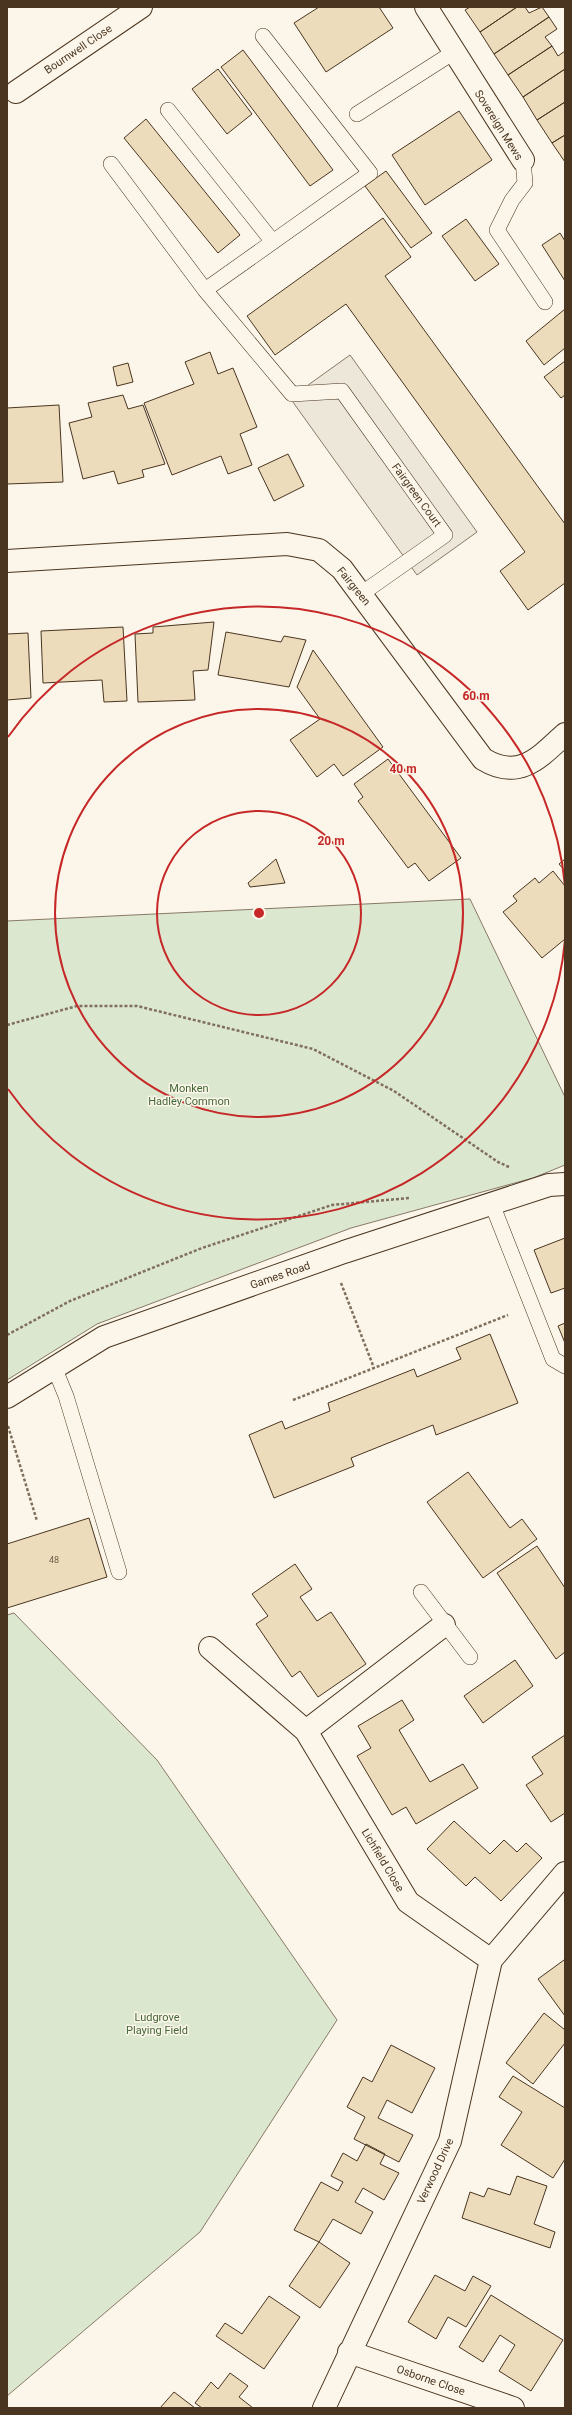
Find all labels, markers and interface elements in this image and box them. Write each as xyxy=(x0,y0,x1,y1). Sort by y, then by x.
street label: Bournwell Close xyxy=(42,22,115,77)
street label: Sovereign Mews xyxy=(472,88,526,163)
street label: Fairgreen Court xyxy=(389,461,444,530)
street label: Fairgreen xyxy=(334,564,373,608)
text: 60 m xyxy=(462,689,490,703)
text: 40 m xyxy=(389,762,417,776)
text: 20 m xyxy=(317,834,345,848)
centre of rings xyxy=(252,906,266,920)
park label: Monken Hadley Common xyxy=(148,1082,230,1108)
street label: Games Road xyxy=(248,1259,312,1292)
house number: 48 xyxy=(49,1555,59,1565)
street label: Lichfield Close xyxy=(359,1826,407,1894)
park label: Ludgrove Playing Field xyxy=(126,2011,188,2037)
street label: Verwood Drive xyxy=(415,2136,456,2206)
street label: Osborne Close xyxy=(395,2363,467,2398)

